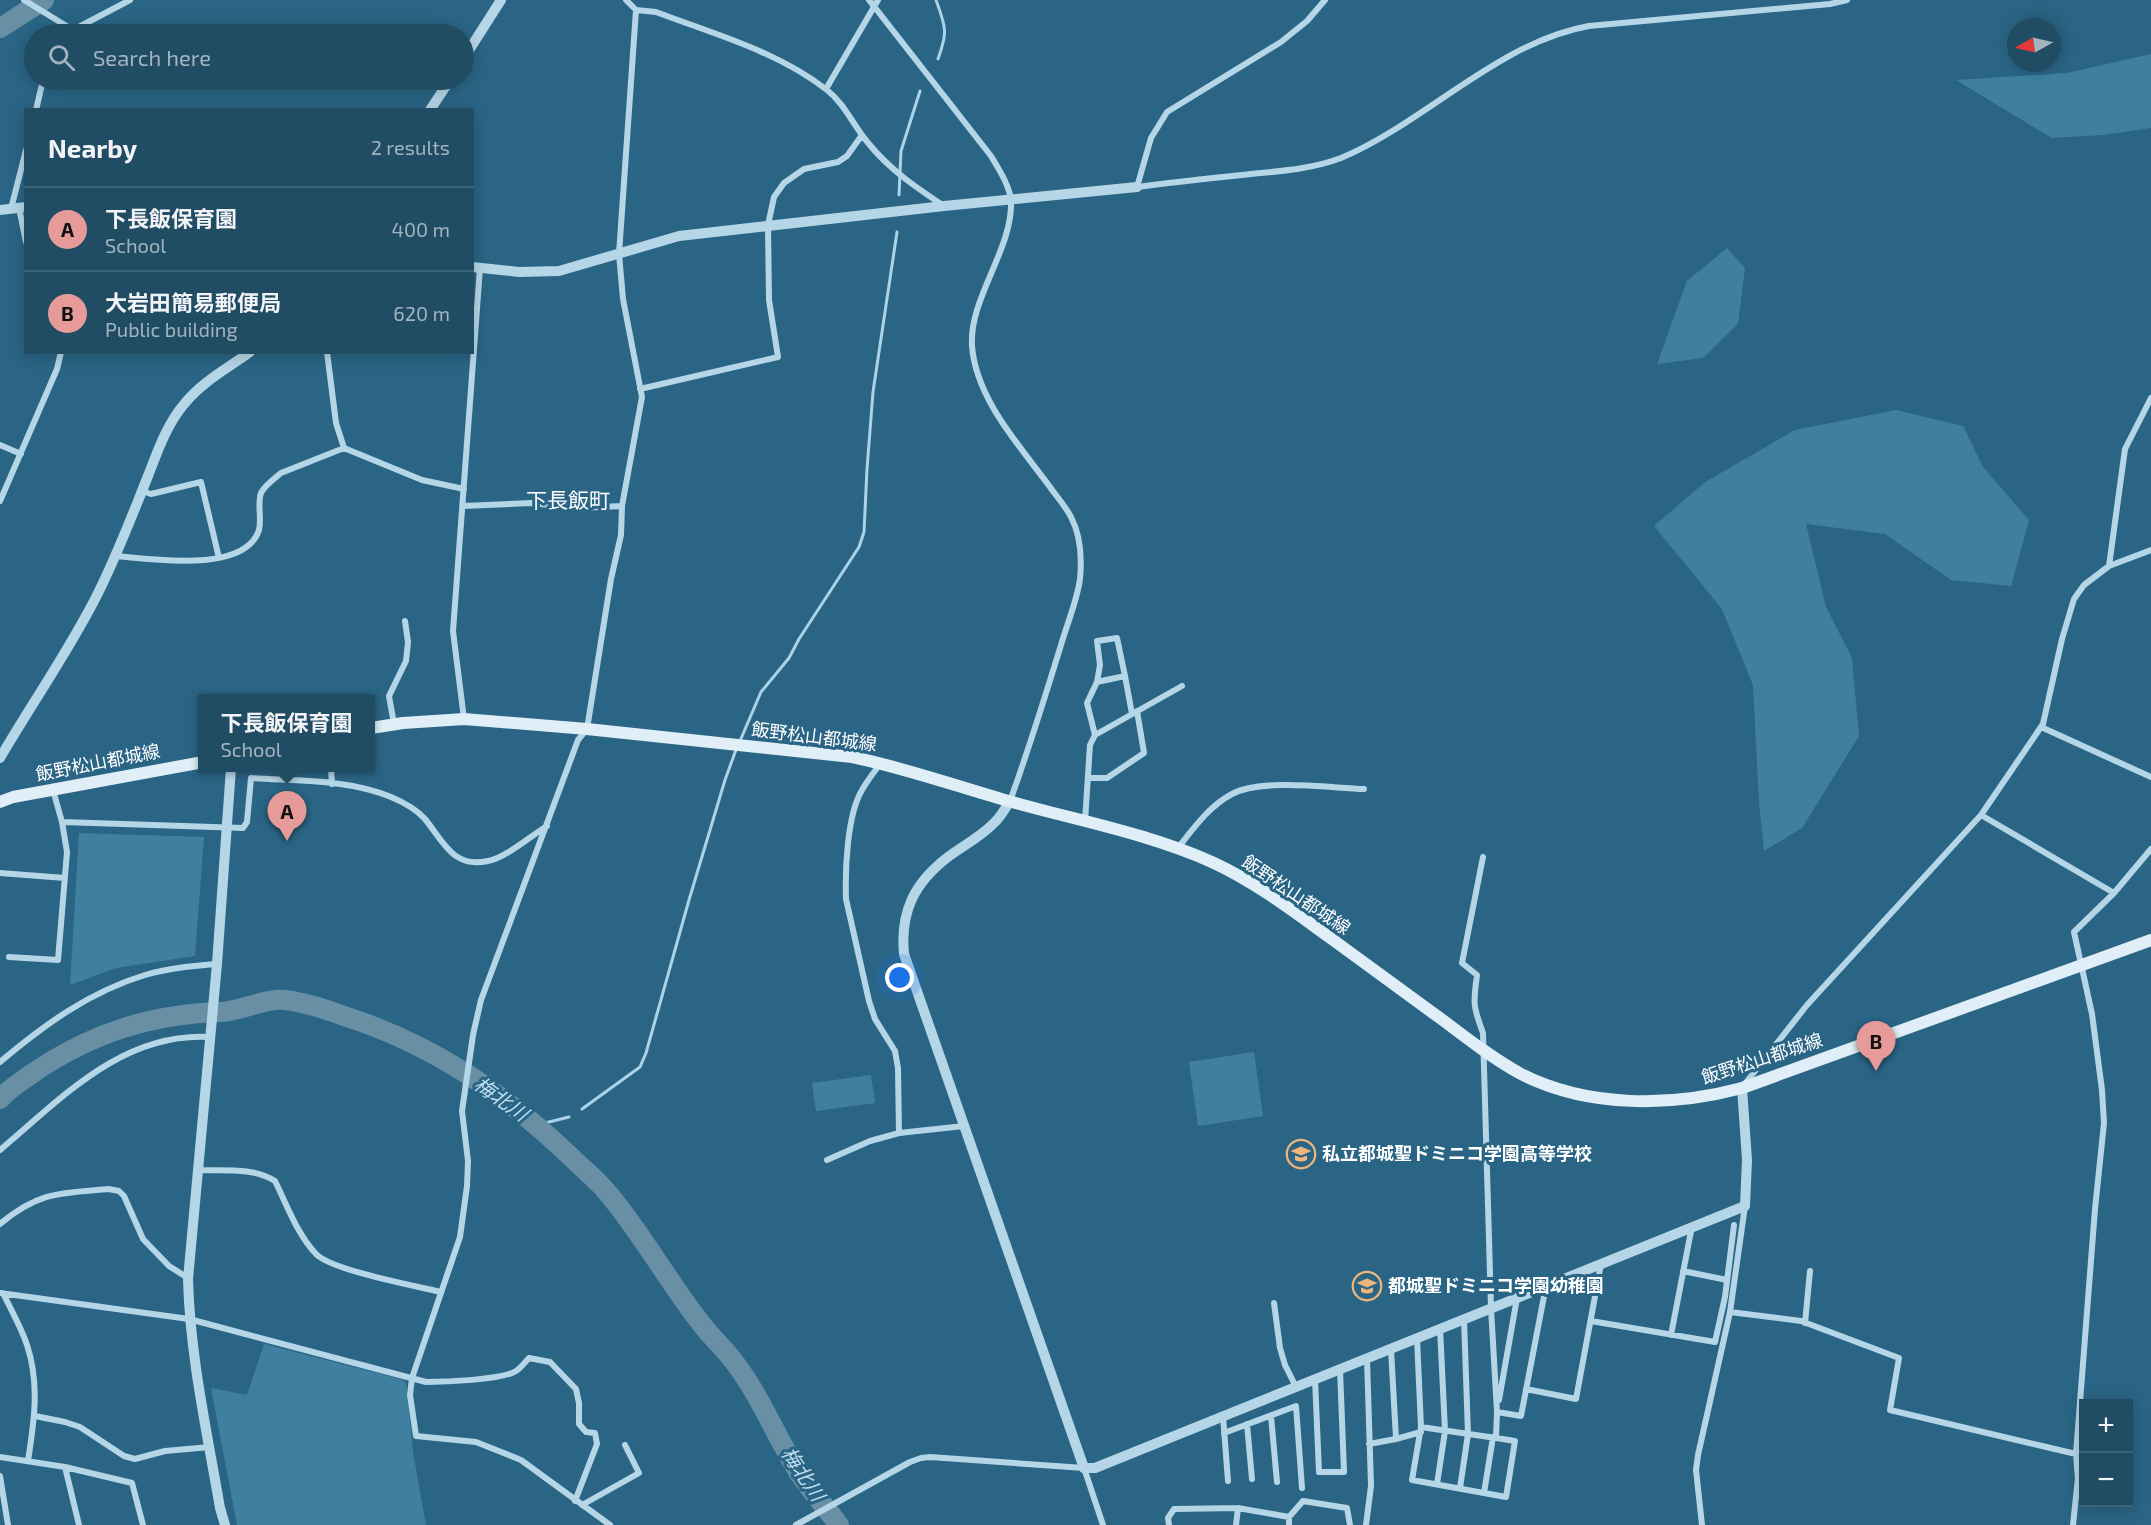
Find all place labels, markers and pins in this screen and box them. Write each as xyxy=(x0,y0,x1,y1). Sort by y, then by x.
pin: A xyxy=(268,792,306,841)
pin: B xyxy=(1856,1022,1896,1071)
school or university icon: 私立都城聖ドミニコ学園高等学校 xyxy=(1285,1138,1317,1170)
place label: 私立都城聖ドミニコ学園高等学校 xyxy=(1322,1142,1592,1164)
school or university icon: 都城聖ドミニコ学園幼稚園 xyxy=(1351,1270,1383,1302)
place label: 都城聖ドミニコ学園幼稚園 xyxy=(1388,1274,1604,1296)

